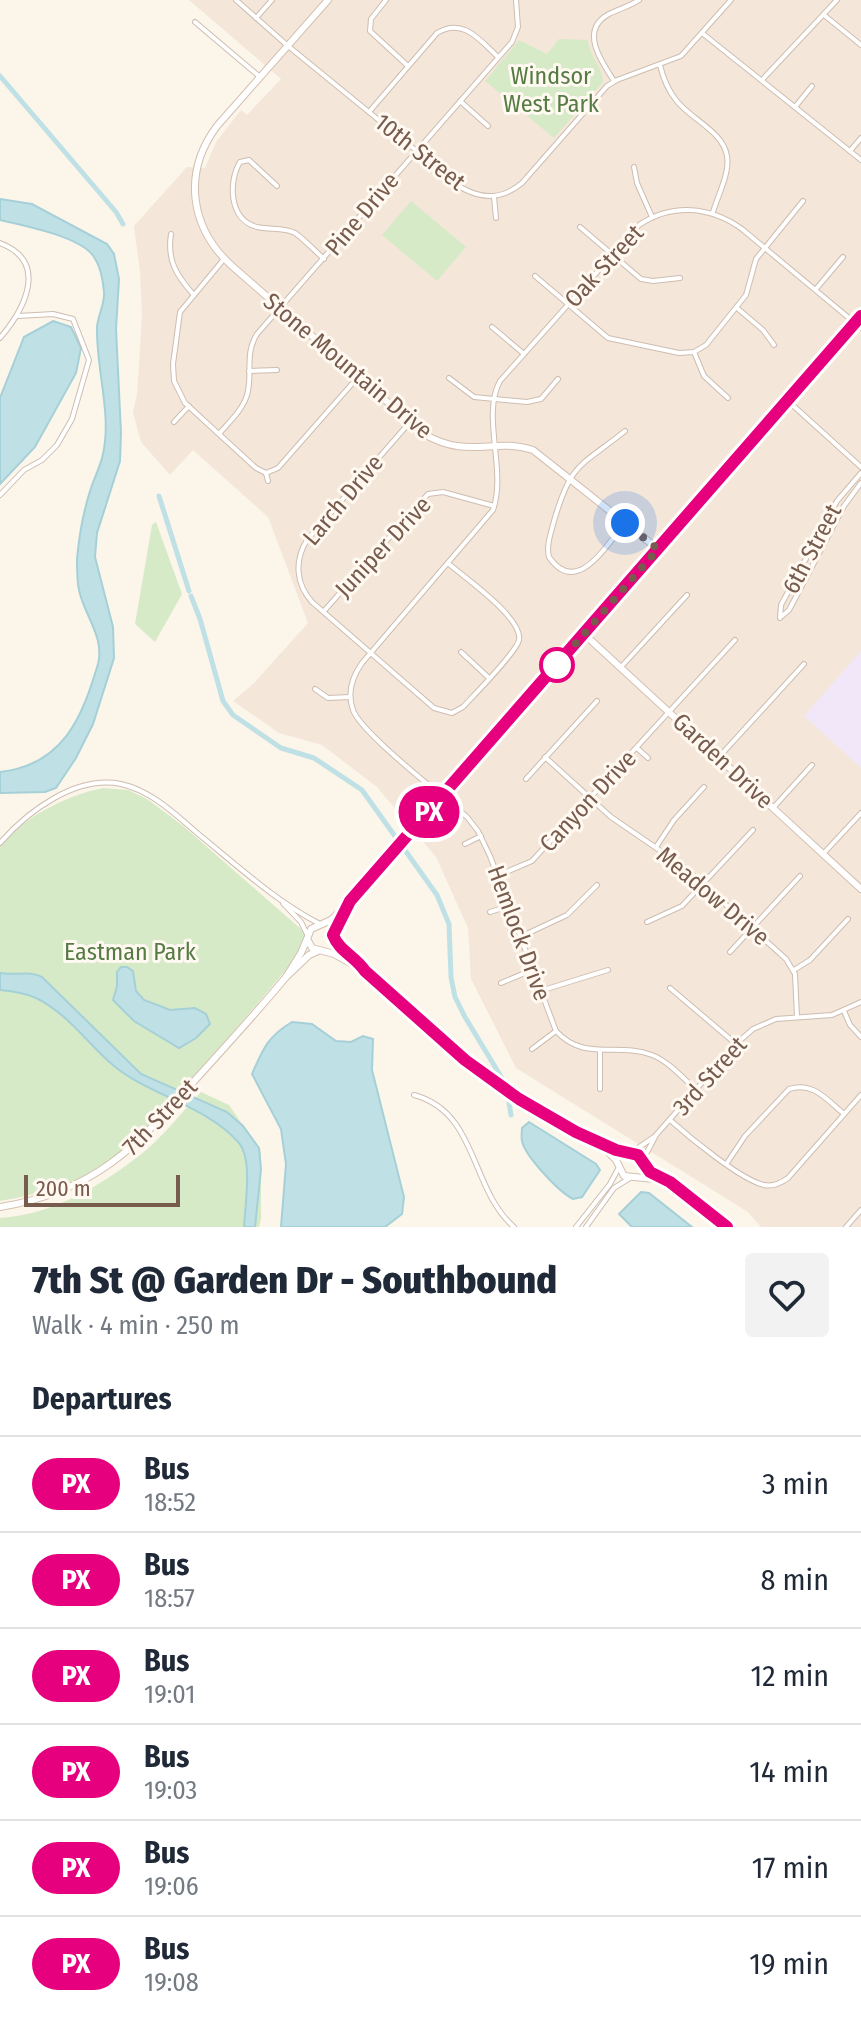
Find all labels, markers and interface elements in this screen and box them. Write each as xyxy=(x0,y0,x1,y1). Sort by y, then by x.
park label: Windsor West Park xyxy=(503,62,600,118)
street label: 10th Street xyxy=(369,108,471,196)
street label: Pine Drive xyxy=(319,167,405,261)
street label: Oak Street xyxy=(559,219,649,313)
street label: Stone Mountain Drive xyxy=(258,287,438,445)
street label: Larch Drive xyxy=(297,449,389,551)
street label: Juniper Drive xyxy=(329,491,437,603)
street label: 6th Street xyxy=(777,499,847,598)
your location xyxy=(605,503,645,543)
unlabelled marker xyxy=(540,648,574,682)
street label: Garden Drive xyxy=(667,707,779,815)
street label: Canyon Drive xyxy=(534,744,642,858)
line badge: PX xyxy=(393,786,465,838)
text: PX xyxy=(415,795,443,828)
street label: Meadow Drive xyxy=(651,841,775,951)
street label: Hemlock Drive xyxy=(482,862,556,1004)
park label: Eastman Park xyxy=(64,938,197,966)
street label: 3rd Street xyxy=(667,1031,753,1121)
street label: 7th Street xyxy=(117,1073,203,1161)
scale bar xyxy=(24,1171,180,1207)
text: 200 m xyxy=(36,1175,91,1202)
button: heart xyxy=(745,1253,829,1337)
text: 7th St @ Garden Dr - Southbound xyxy=(32,1257,557,1303)
text: Walk · 4 min · 250 m xyxy=(32,1310,240,1341)
text: Departures xyxy=(32,1381,172,1417)
text: Bus xyxy=(144,1451,189,1487)
text: 3 min xyxy=(762,1466,829,1502)
text: PX xyxy=(62,1467,90,1500)
text: 18:52 xyxy=(144,1487,196,1518)
text: Bus xyxy=(144,1547,189,1583)
text: 8 min xyxy=(761,1562,829,1598)
text: PX xyxy=(62,1563,90,1596)
text: 18:57 xyxy=(144,1583,195,1614)
text: Bus xyxy=(144,1643,189,1679)
text: 12 min xyxy=(751,1658,829,1694)
text: PX xyxy=(62,1659,90,1692)
text: 19:01 xyxy=(144,1679,195,1710)
text: Bus xyxy=(144,1739,189,1775)
text: 14 min xyxy=(749,1754,829,1790)
text: PX xyxy=(62,1755,90,1788)
text: 19:03 xyxy=(144,1775,197,1806)
text: Bus xyxy=(144,1835,189,1871)
text: 17 min xyxy=(752,1850,829,1886)
text: PX xyxy=(62,1851,90,1884)
text: 19:06 xyxy=(144,1871,199,1902)
text: Bus xyxy=(144,1931,189,1967)
text: 19 min xyxy=(749,1946,829,1982)
text: PX xyxy=(62,1947,90,1980)
text: 19:08 xyxy=(144,1967,199,1998)

